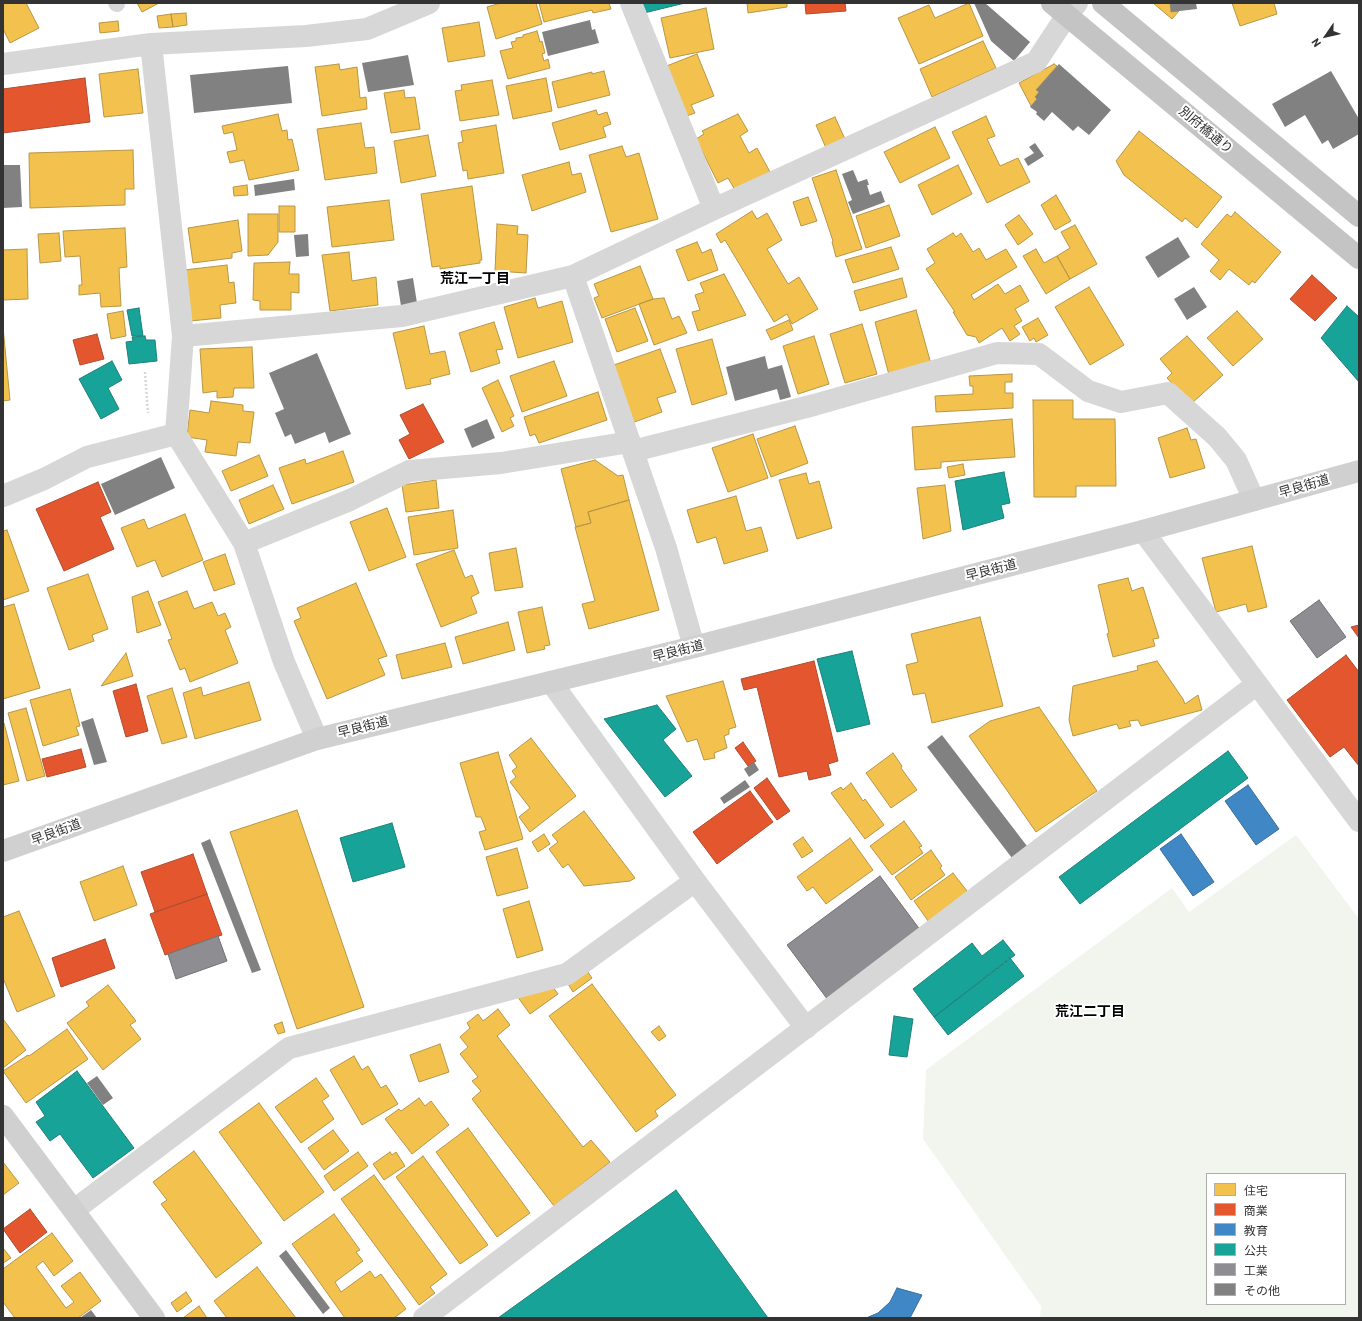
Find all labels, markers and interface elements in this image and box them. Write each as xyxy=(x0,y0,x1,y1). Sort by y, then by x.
north arrow xyxy=(1306,16,1346,56)
text: N xyxy=(1308,36,1323,50)
street label: 別府橋通り xyxy=(1176,103,1236,157)
district label: 荒江一丁目 xyxy=(440,270,510,286)
street label: 早良街道 xyxy=(1277,471,1331,501)
street label: 早良街道 xyxy=(964,556,1018,584)
street label: 早良街道 xyxy=(651,637,705,665)
street label: 早良街道 xyxy=(336,713,390,741)
street label: 早良街道 xyxy=(29,816,83,848)
district label: 荒江二丁目 xyxy=(1055,1003,1125,1019)
legend xyxy=(1206,1173,1346,1305)
text: 住宅 xyxy=(1244,1183,1268,1197)
text: 商業 xyxy=(1244,1203,1268,1217)
text: 教育 xyxy=(1244,1223,1268,1237)
text: 公共 xyxy=(1244,1243,1268,1257)
text: 工業 xyxy=(1244,1263,1268,1277)
text: その他 xyxy=(1244,1283,1280,1297)

